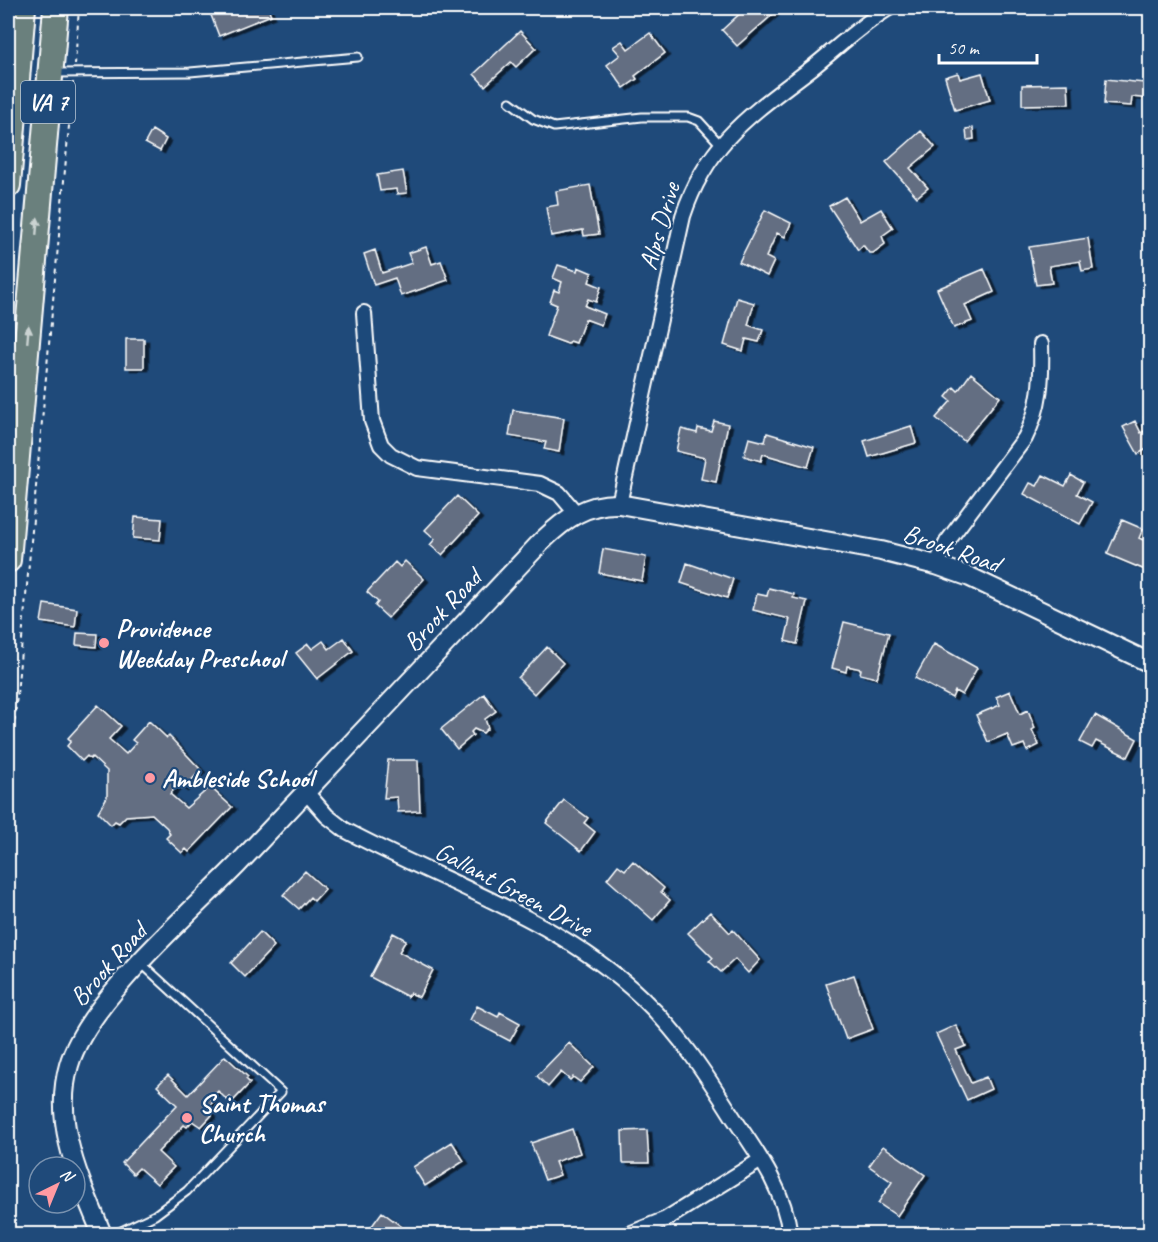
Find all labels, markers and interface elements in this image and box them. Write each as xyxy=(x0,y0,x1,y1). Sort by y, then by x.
scale bar xyxy=(939,27,1036,65)
text: 50 m xyxy=(948,37,981,59)
road number: VA 7 xyxy=(21,81,75,123)
street label: Alps Drive xyxy=(631,177,688,274)
one-way arrow xyxy=(32,216,42,235)
one-way arrow xyxy=(23,325,33,344)
street label: Brook Road xyxy=(899,516,1008,582)
street label: Brook Road xyxy=(396,559,491,658)
place label: Providence Weekday Preschool xyxy=(116,612,288,675)
marker: Providence Weekday Preschool xyxy=(97,636,111,650)
place label: Ambleside School xyxy=(162,762,317,795)
marker: Ambleside School xyxy=(143,771,157,785)
street label: Gallant Green Drive xyxy=(430,834,599,945)
street label: Brook Road xyxy=(62,913,157,1013)
place label: Saint Thomas Church xyxy=(199,1087,327,1150)
marker: Saint Thomas Church xyxy=(180,1111,194,1125)
north arrow xyxy=(27,1155,87,1215)
text: N xyxy=(56,1164,79,1188)

